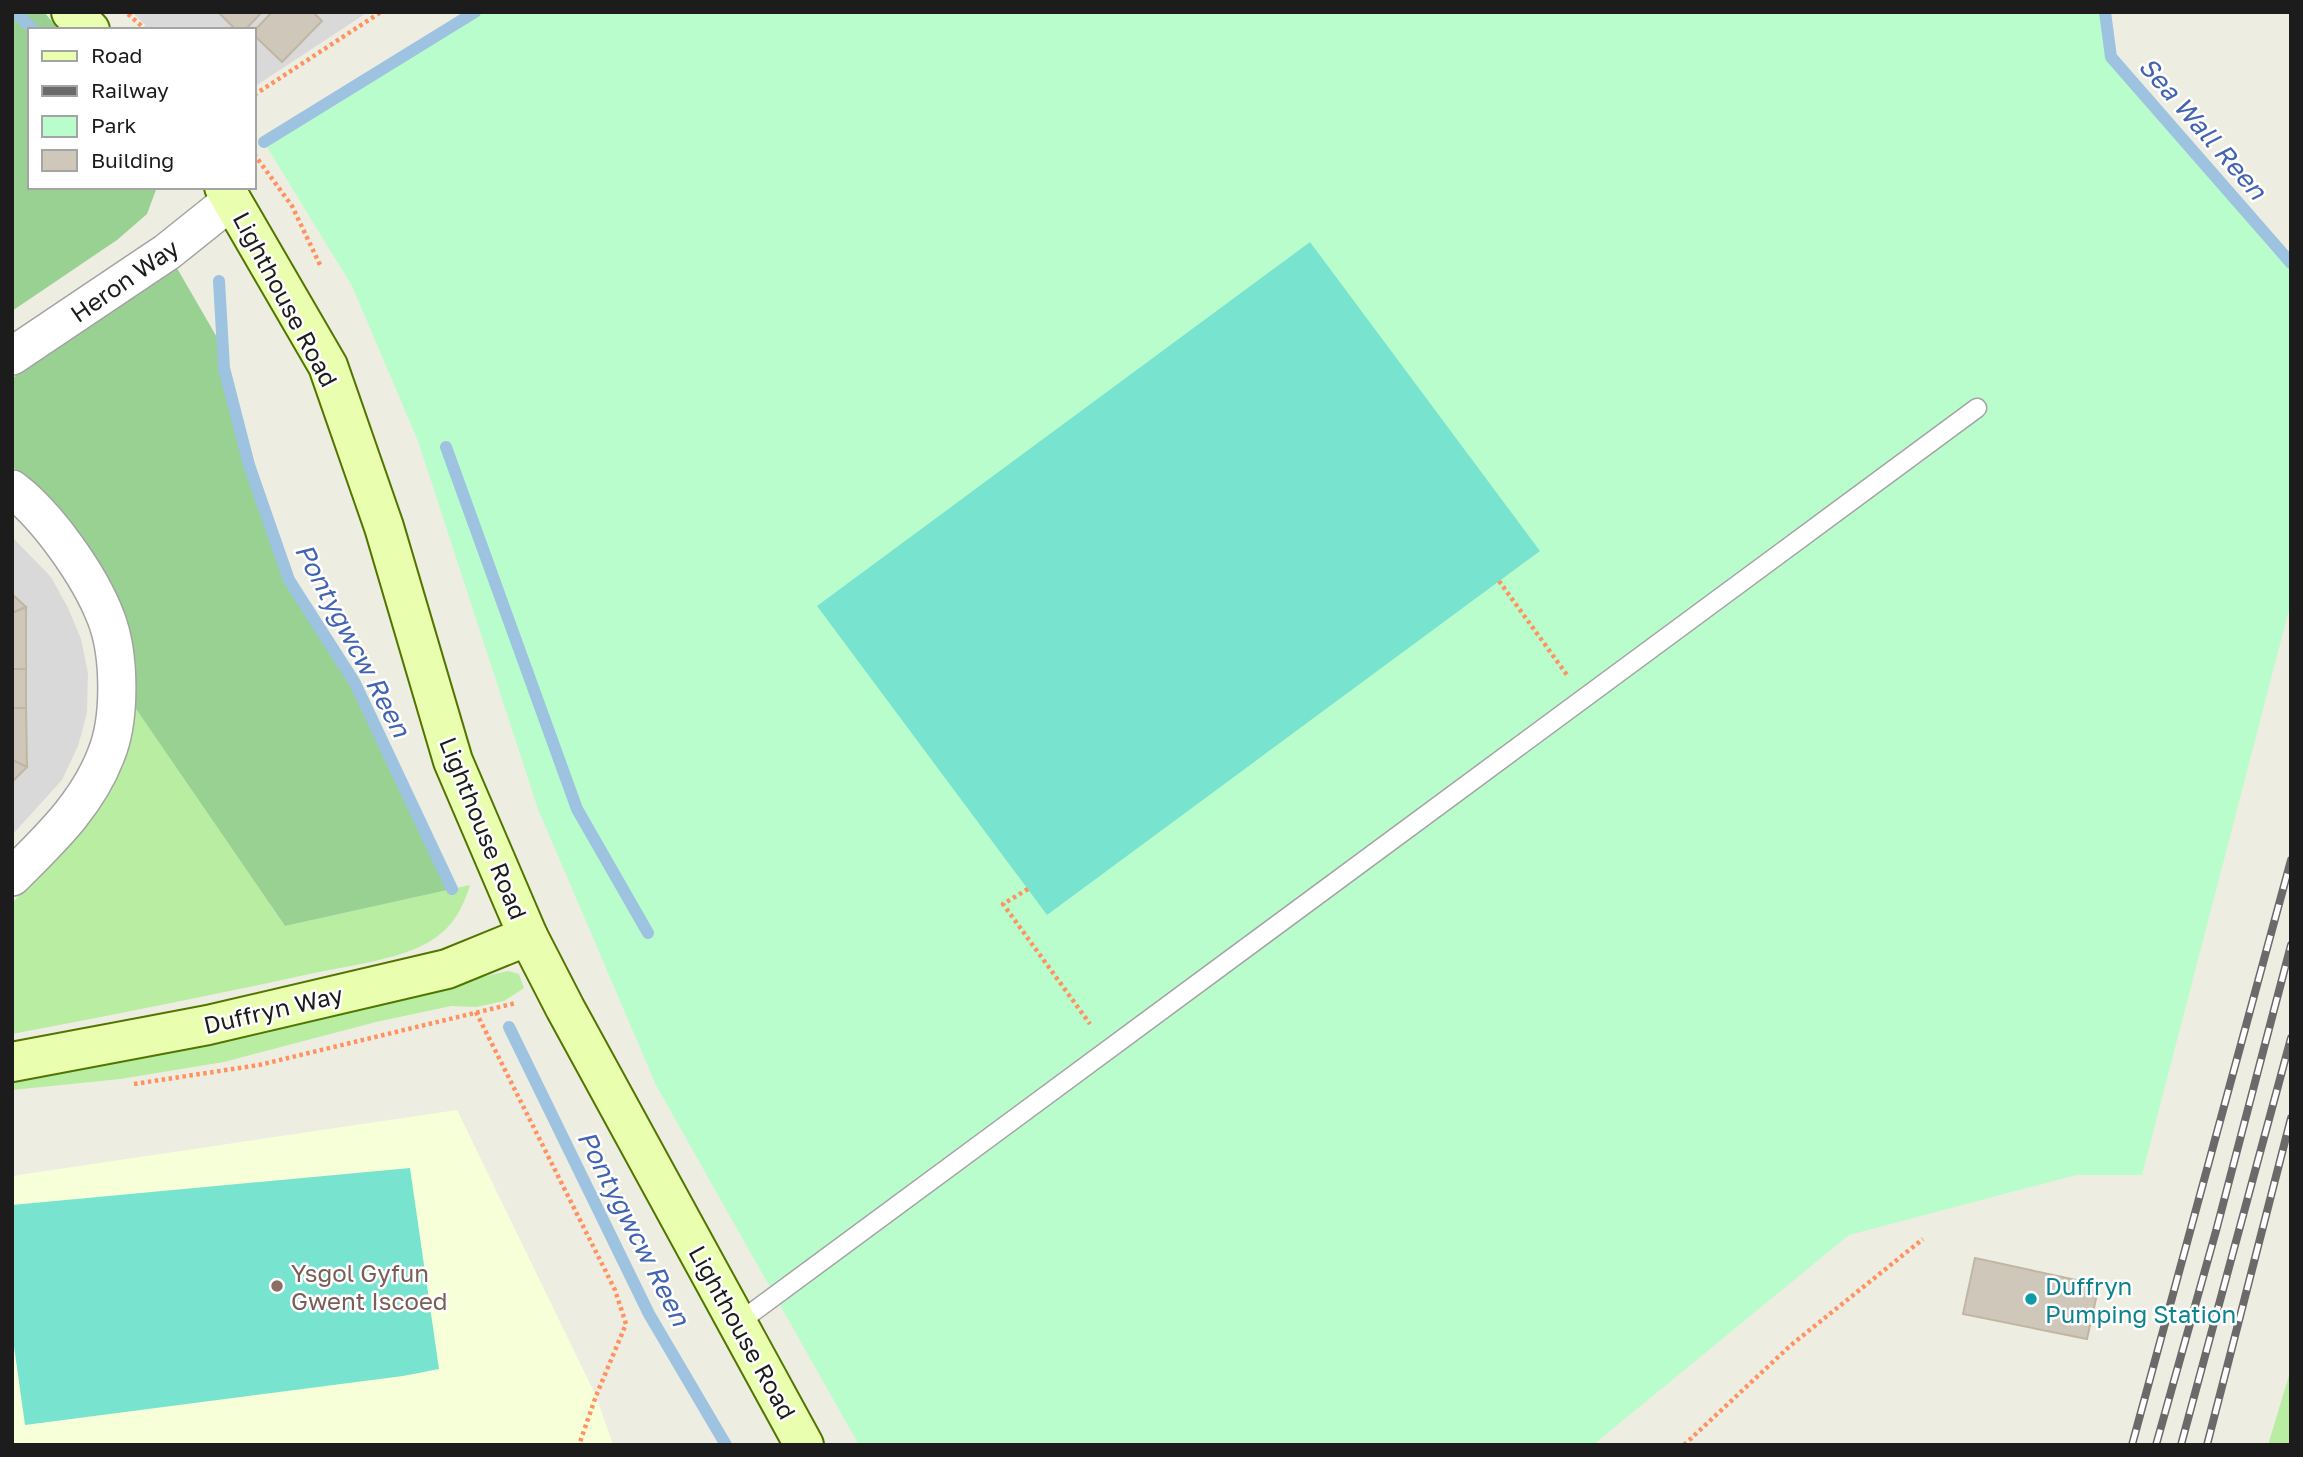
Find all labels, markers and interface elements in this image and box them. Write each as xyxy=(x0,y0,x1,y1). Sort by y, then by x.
legend xyxy=(28,28,256,189)
text: Road xyxy=(91,42,142,68)
water label: Sea Wall Reen xyxy=(2133,51,2274,206)
text: Railway xyxy=(91,77,169,103)
text: Park xyxy=(91,112,137,138)
text: Building xyxy=(91,147,174,173)
street label: Lighthouse Road xyxy=(228,206,344,392)
street label: Heron Way xyxy=(64,232,184,328)
water label: Pontygwcw Reen xyxy=(289,538,418,743)
street label: Lighthouse Road xyxy=(434,733,534,923)
street label: Duffryn Way xyxy=(201,979,345,1039)
water label: Pontygwcw Reen xyxy=(571,1125,697,1332)
street label: Lighthouse Road xyxy=(683,1240,803,1424)
place label: Ysgol Gyfun Gwent Iscoed xyxy=(291,1258,448,1315)
place label: Duffryn Pumping Station xyxy=(2045,1271,2236,1328)
marker: Ysgol Gyfun Gwent Iscoed xyxy=(269,1278,285,1294)
marker: Duffryn Pumping Station xyxy=(2023,1291,2039,1307)

